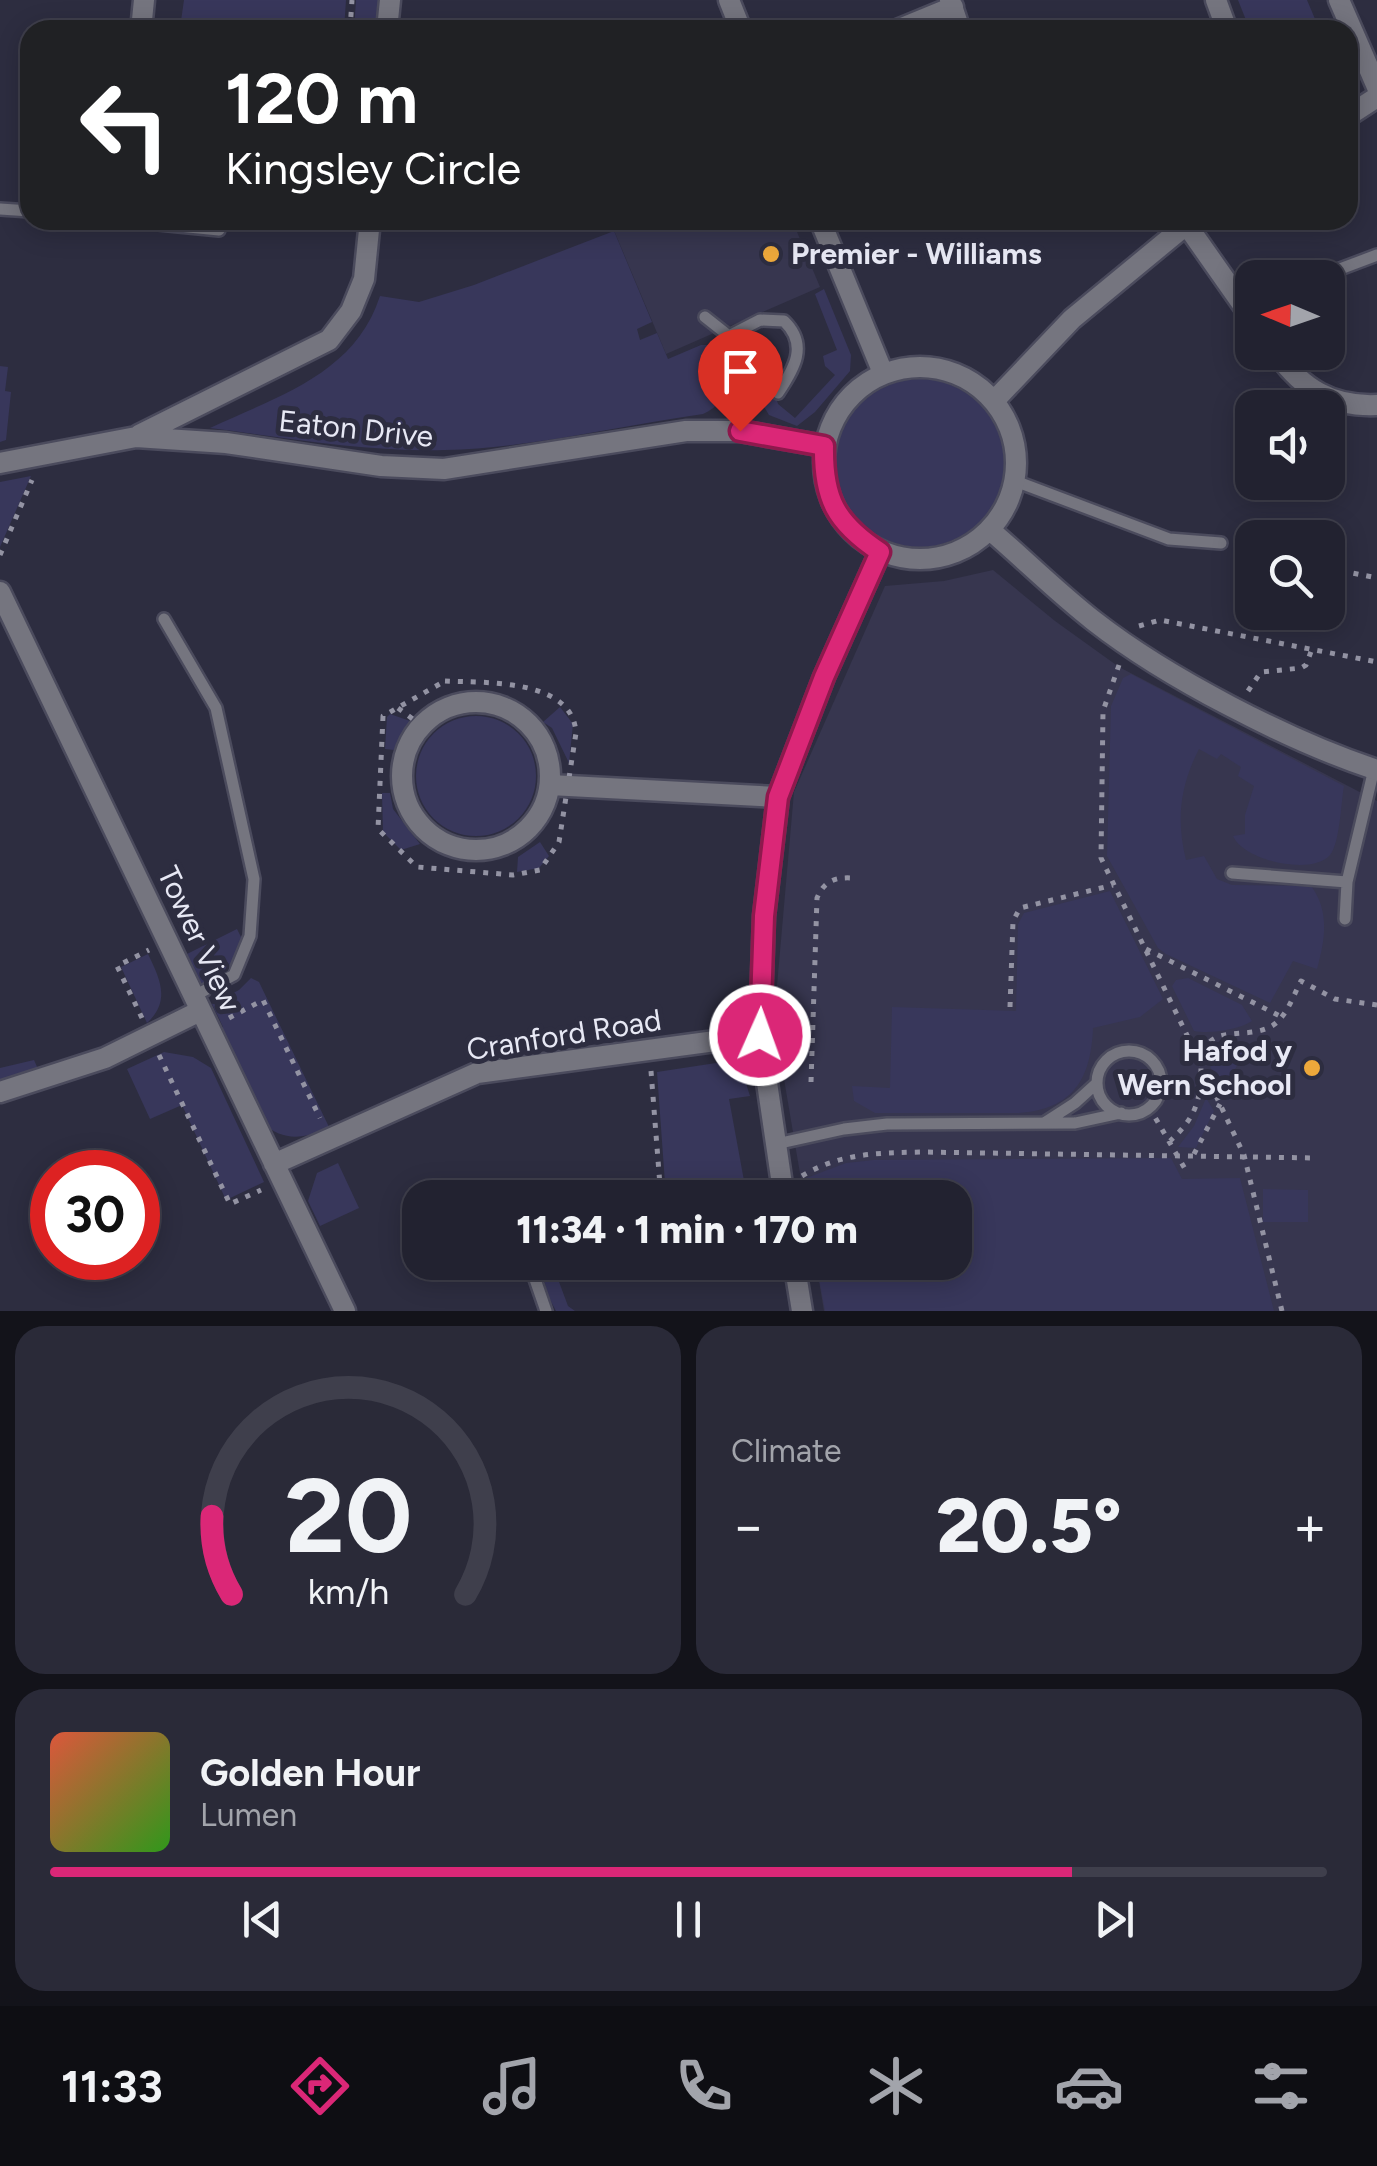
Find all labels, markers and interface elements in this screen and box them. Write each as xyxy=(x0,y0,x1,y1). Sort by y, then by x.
text: 120 m xyxy=(225,56,418,141)
icon: left xyxy=(60,60,190,190)
text: Kingsley Circle xyxy=(225,141,521,195)
place label: Premier - Williams xyxy=(791,235,1042,272)
marker: Premier - Williams xyxy=(760,243,782,265)
north arrow xyxy=(1235,260,1345,370)
map controls xyxy=(1235,260,1345,630)
pin xyxy=(698,329,783,432)
icon: arrive xyxy=(713,344,768,399)
button: sound xyxy=(1235,390,1345,500)
street label: Eaton Drive xyxy=(277,402,435,455)
button: search xyxy=(1235,520,1345,630)
street label: Tower View xyxy=(150,860,249,1018)
position arrow xyxy=(708,983,812,1087)
street label: Cranford Road xyxy=(464,1001,664,1068)
place label: Hafod y Wern School xyxy=(1118,1032,1293,1103)
marker: Hafod y Wern School xyxy=(1301,1057,1323,1079)
speed limit sign: 30 xyxy=(30,1150,160,1280)
text: 11:34 · 1 min · 170 m xyxy=(516,1207,858,1253)
text: Climate xyxy=(731,1432,842,1470)
text: 20 xyxy=(284,1453,412,1578)
text: 20.5° xyxy=(936,1481,1122,1571)
text: − xyxy=(731,1493,765,1559)
text: + xyxy=(1293,1493,1327,1559)
text: km/h xyxy=(307,1570,389,1613)
text: Golden Hour xyxy=(200,1750,421,1796)
text: Lumen xyxy=(200,1796,297,1834)
icon: previous xyxy=(235,1892,290,1947)
icon: pause xyxy=(661,1892,716,1947)
icon: next xyxy=(1087,1892,1142,1947)
icon: directions xyxy=(285,2051,355,2121)
icon: music xyxy=(477,2051,547,2121)
icon: phone xyxy=(669,2051,739,2121)
icon: climate xyxy=(861,2051,931,2121)
icon: car xyxy=(1054,2051,1124,2121)
icon: filters xyxy=(1246,2051,1316,2121)
text: 11:33 xyxy=(61,2059,163,2113)

